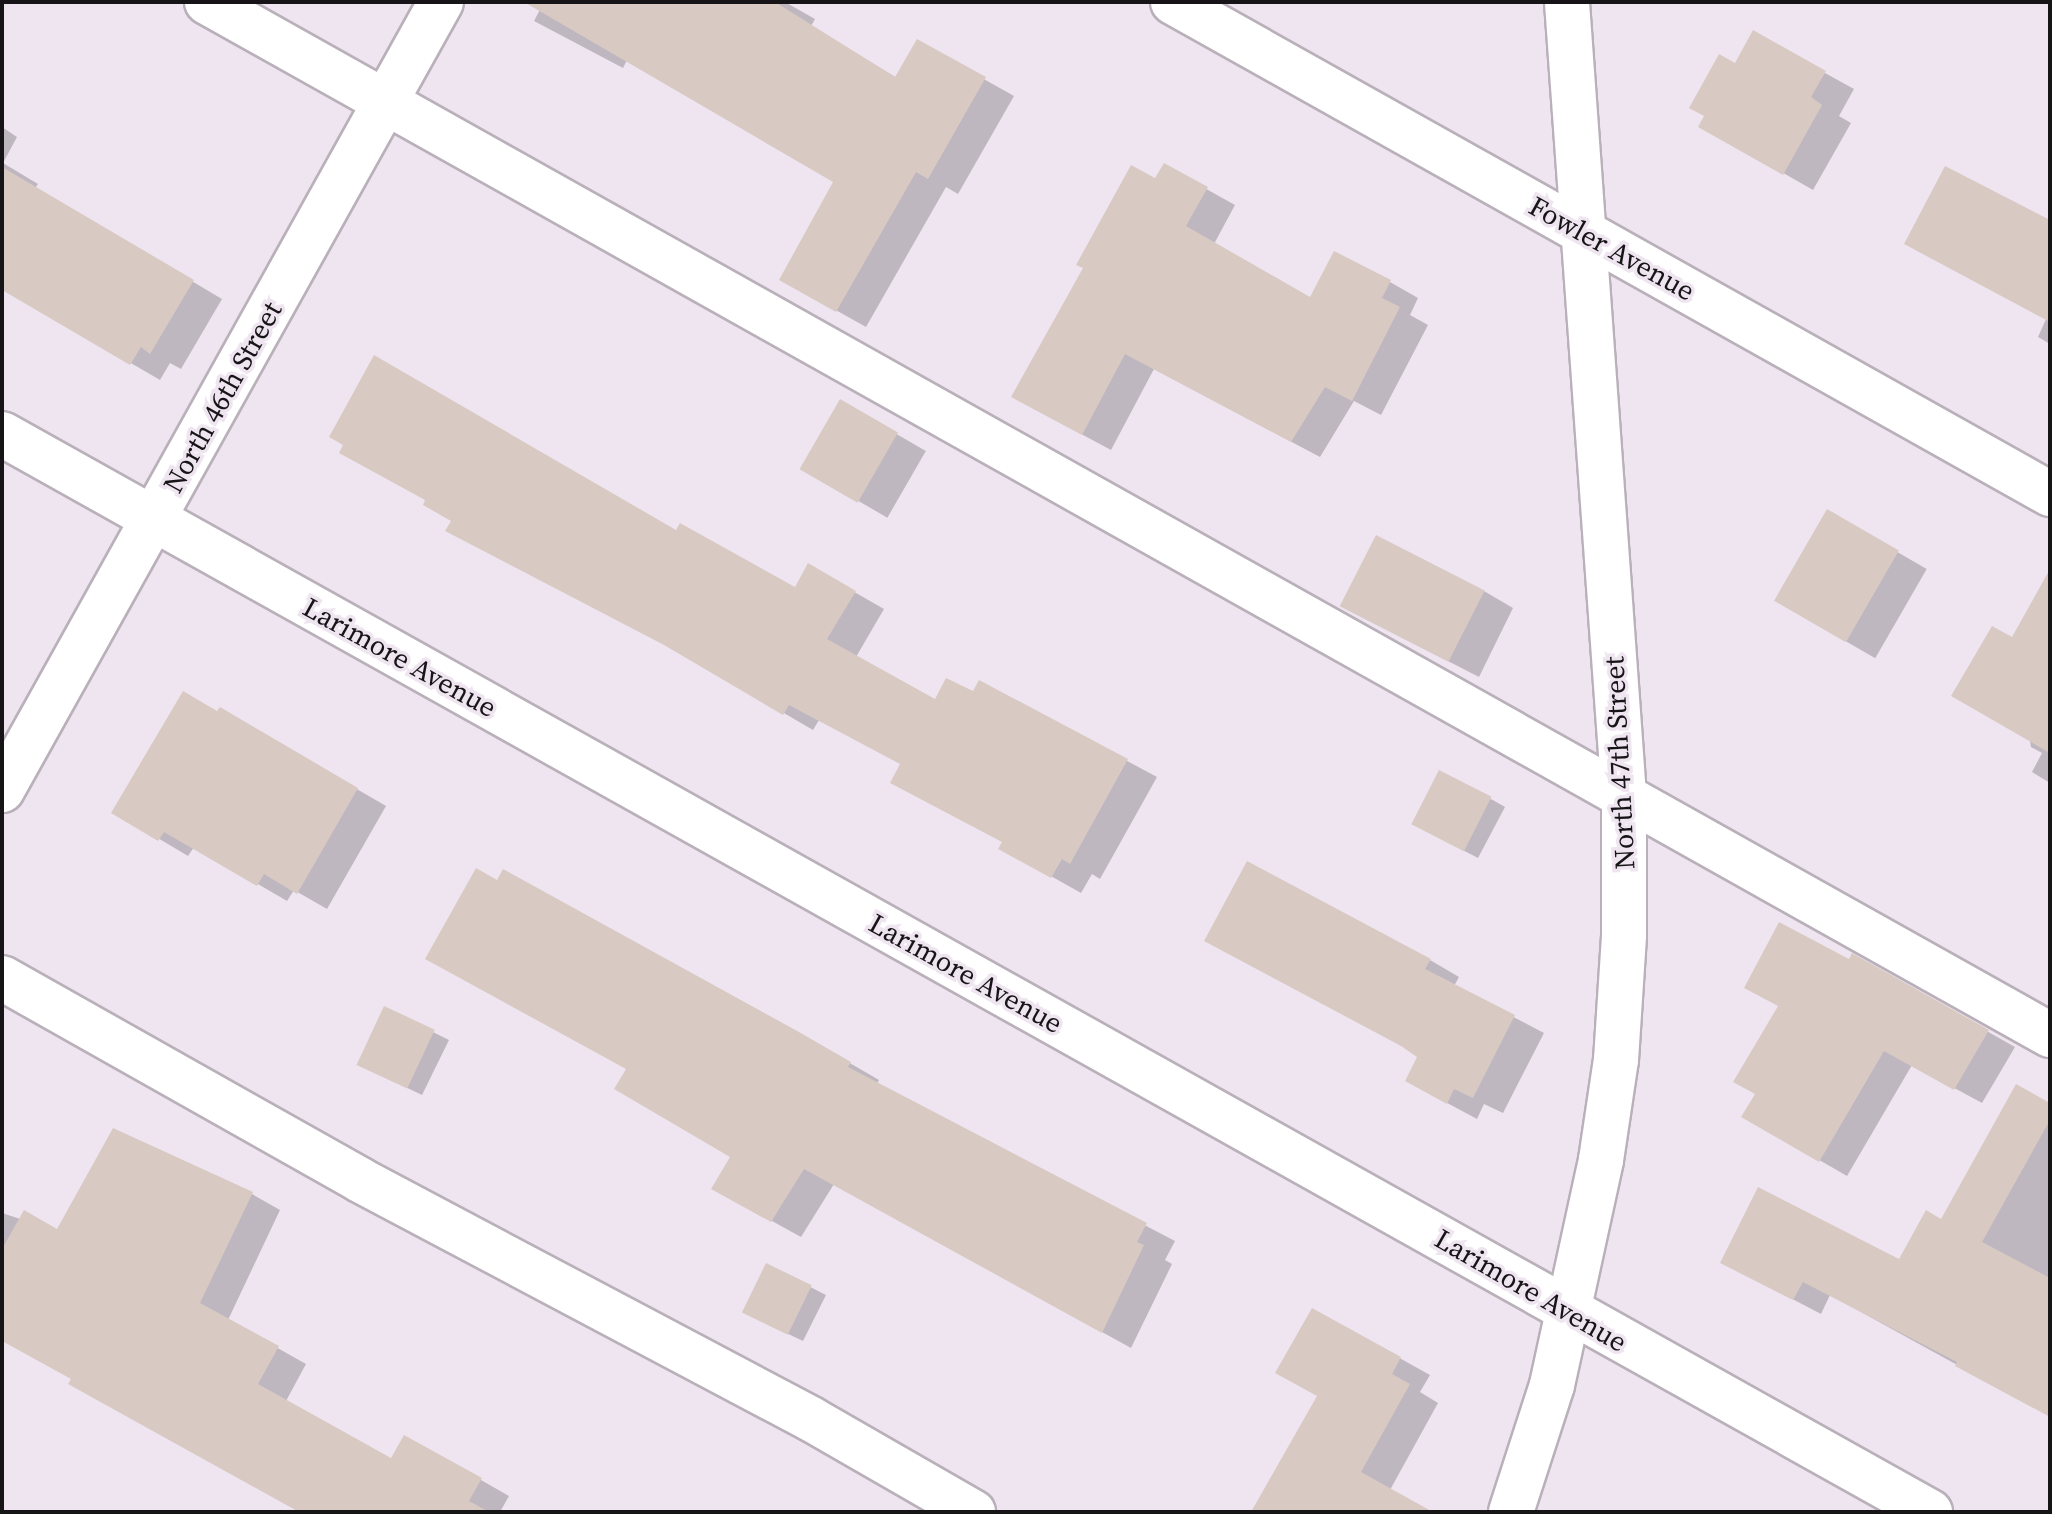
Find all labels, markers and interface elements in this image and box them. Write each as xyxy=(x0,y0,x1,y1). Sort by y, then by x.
street label: Fowler Avenue xyxy=(1523,189,1701,307)
street label: North 46th Street xyxy=(156,296,288,498)
street label: Larimore Avenue xyxy=(297,590,503,724)
street label: North 47th Street xyxy=(1597,656,1641,870)
street label: Larimore Avenue xyxy=(863,906,1069,1040)
street label: Larimore Avenue xyxy=(1429,1221,1633,1359)

